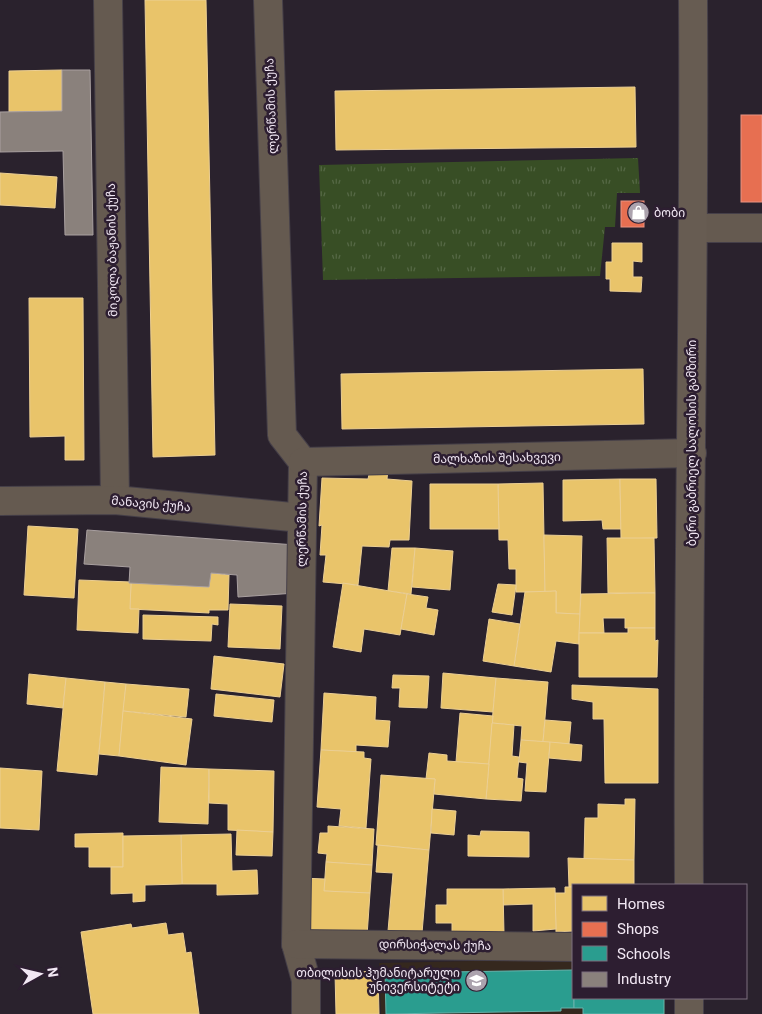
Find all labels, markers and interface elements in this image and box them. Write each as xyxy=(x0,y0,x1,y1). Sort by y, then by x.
street label: ლერწამის ქუჩა xyxy=(262,58,281,154)
street label: მიკოლა ბაჟანის ქუჩა xyxy=(104,183,121,317)
shop icon: ბობი xyxy=(626,201,650,225)
place label: ბობი xyxy=(654,206,685,220)
street label: ბერი გაბრიელ სალოსის გამზირი xyxy=(685,340,700,546)
street label: მალხაზის შესახვევი xyxy=(433,450,561,467)
street label: ლერწამის ქუჩა xyxy=(294,471,311,567)
street label: მანავის ქუჩა xyxy=(111,494,191,514)
legend xyxy=(572,884,747,999)
text: Homes xyxy=(617,895,665,913)
text: Shops xyxy=(617,920,659,938)
street label: დირსიჭალას ქუჩა xyxy=(379,937,491,954)
text: Schools xyxy=(617,945,671,963)
north arrow xyxy=(15,949,65,999)
text: N xyxy=(44,966,61,978)
place label: თბილისის ჰუმანიტარული უნივერსიტეტი xyxy=(296,966,460,994)
school or university icon: თბილისის ჰუმანიტარული უნივერსიტეტი xyxy=(464,968,488,992)
text: Industry xyxy=(617,970,671,988)

